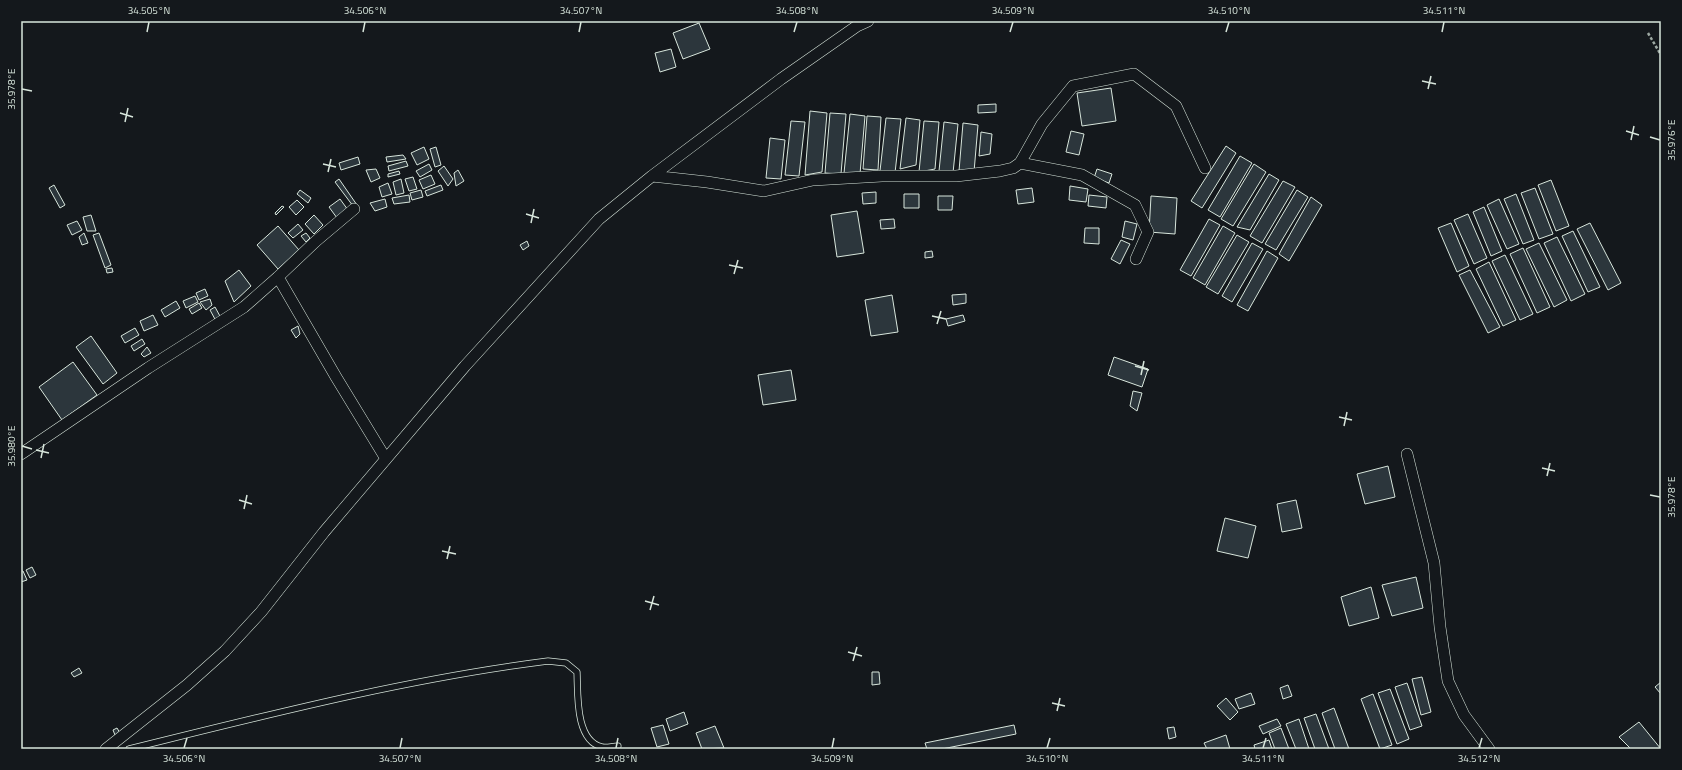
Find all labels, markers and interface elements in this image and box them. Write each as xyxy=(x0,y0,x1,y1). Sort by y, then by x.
text: 34.505°N xyxy=(128,3,170,18)
text: 34.506°N xyxy=(344,3,386,18)
text: 34.507°N xyxy=(560,3,602,18)
text: 34.508°N xyxy=(776,3,818,18)
text: 34.509°N xyxy=(992,3,1034,18)
text: 34.510°N xyxy=(1208,3,1250,18)
text: 34.511°N xyxy=(1423,3,1465,18)
text: 35.978°E xyxy=(4,68,19,110)
text: 35.976°E xyxy=(1664,119,1679,161)
text: 35.980°E xyxy=(4,425,19,467)
text: 35.978°E xyxy=(1664,476,1679,518)
text: 34.506°N xyxy=(163,751,205,766)
text: 34.507°N xyxy=(379,751,421,766)
text: 34.508°N xyxy=(595,751,637,766)
text: 34.509°N xyxy=(811,751,853,766)
text: 34.510°N xyxy=(1026,751,1068,766)
text: 34.511°N xyxy=(1242,751,1284,766)
text: 34.512°N xyxy=(1458,751,1500,766)

